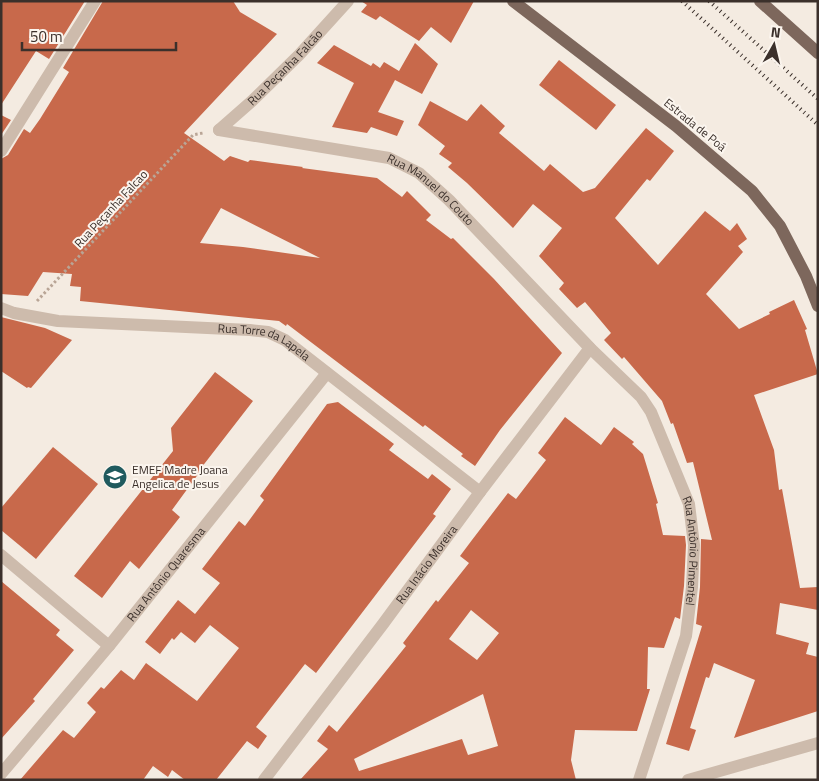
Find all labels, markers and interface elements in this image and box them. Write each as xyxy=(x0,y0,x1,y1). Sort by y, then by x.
scale bar xyxy=(22,20,176,52)
north arrow xyxy=(749,20,799,70)
text: N xyxy=(770,21,782,43)
text: 50 m xyxy=(30,25,63,48)
street label: Rua Peçanha Falcão xyxy=(243,25,327,110)
street label: Estrada de Poá xyxy=(660,93,731,156)
street label: Rua Manuel do Couto xyxy=(384,149,479,230)
street label: Rua Peçanha Falcao xyxy=(69,165,152,252)
street label: Rua Torre da Lapela xyxy=(217,318,315,365)
place label: EMEF Madre Joana Angelica de Jesus xyxy=(132,460,228,493)
school or university icon: EMEF Madre Joana Angelica de Jesus xyxy=(102,464,128,490)
street label: Rua Antônio Pimentel xyxy=(678,493,704,607)
street label: Rua Inácio Moreira xyxy=(391,521,462,608)
street label: Rua Antônio Quaresma xyxy=(122,523,210,626)

